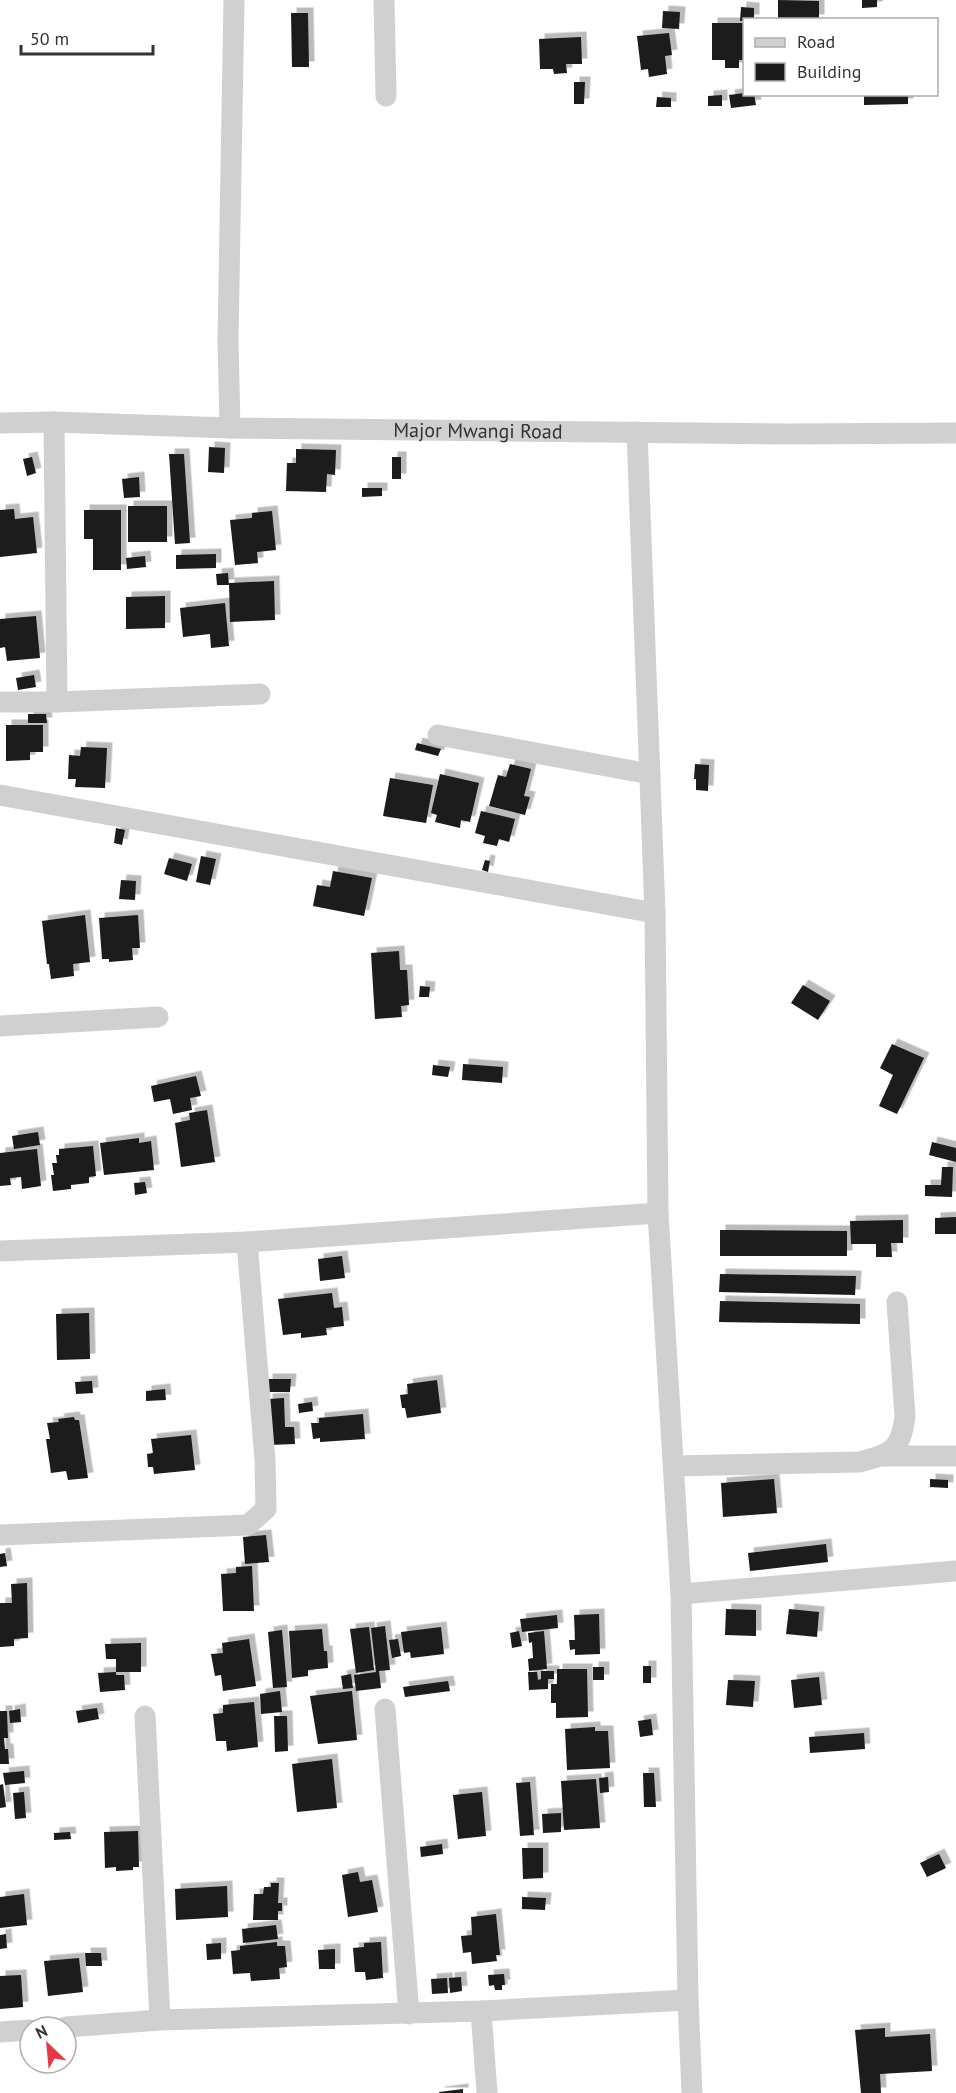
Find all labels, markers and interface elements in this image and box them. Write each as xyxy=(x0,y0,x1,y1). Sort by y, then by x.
scale bar xyxy=(21,18,153,56)
legend xyxy=(743,18,938,96)
text: 50 m xyxy=(30,27,69,50)
text: Road xyxy=(797,30,835,53)
text: Building xyxy=(797,60,861,83)
street label: Major Mwangi Road xyxy=(393,417,563,445)
north arrow xyxy=(18,2015,78,2075)
text: N xyxy=(32,2020,51,2043)

